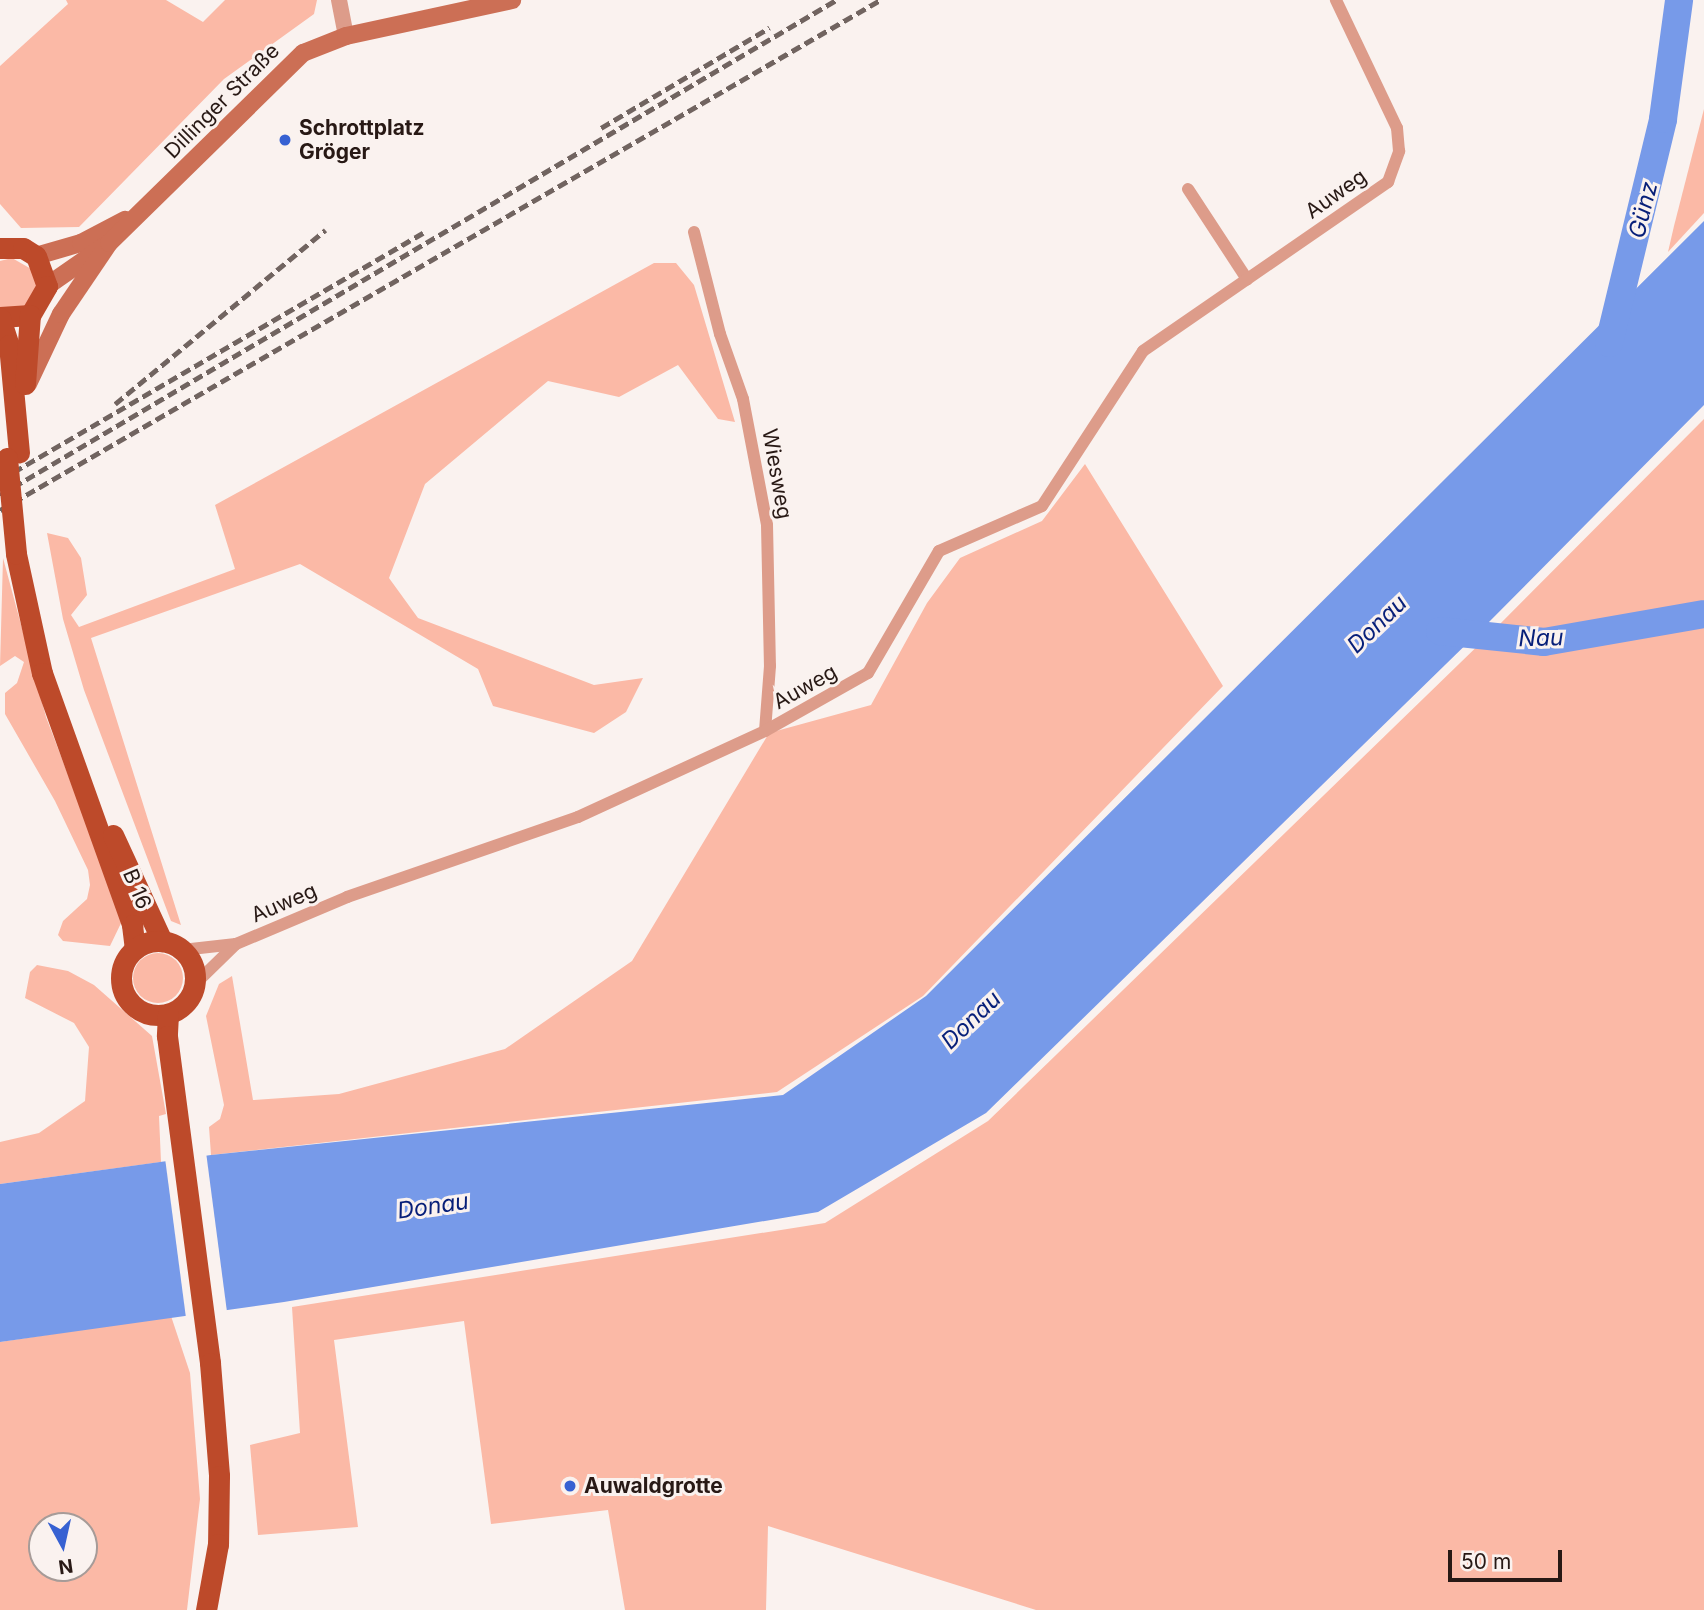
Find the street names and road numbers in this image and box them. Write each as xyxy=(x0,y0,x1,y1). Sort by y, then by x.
street label: Dillinger Straße xyxy=(159,38,285,164)
street label: Auweg xyxy=(1301,164,1371,224)
street label: Wiesweg xyxy=(757,427,797,521)
street label: Auweg xyxy=(769,659,841,715)
street label: B 16 xyxy=(117,865,157,913)
street label: Auweg xyxy=(247,878,321,928)

